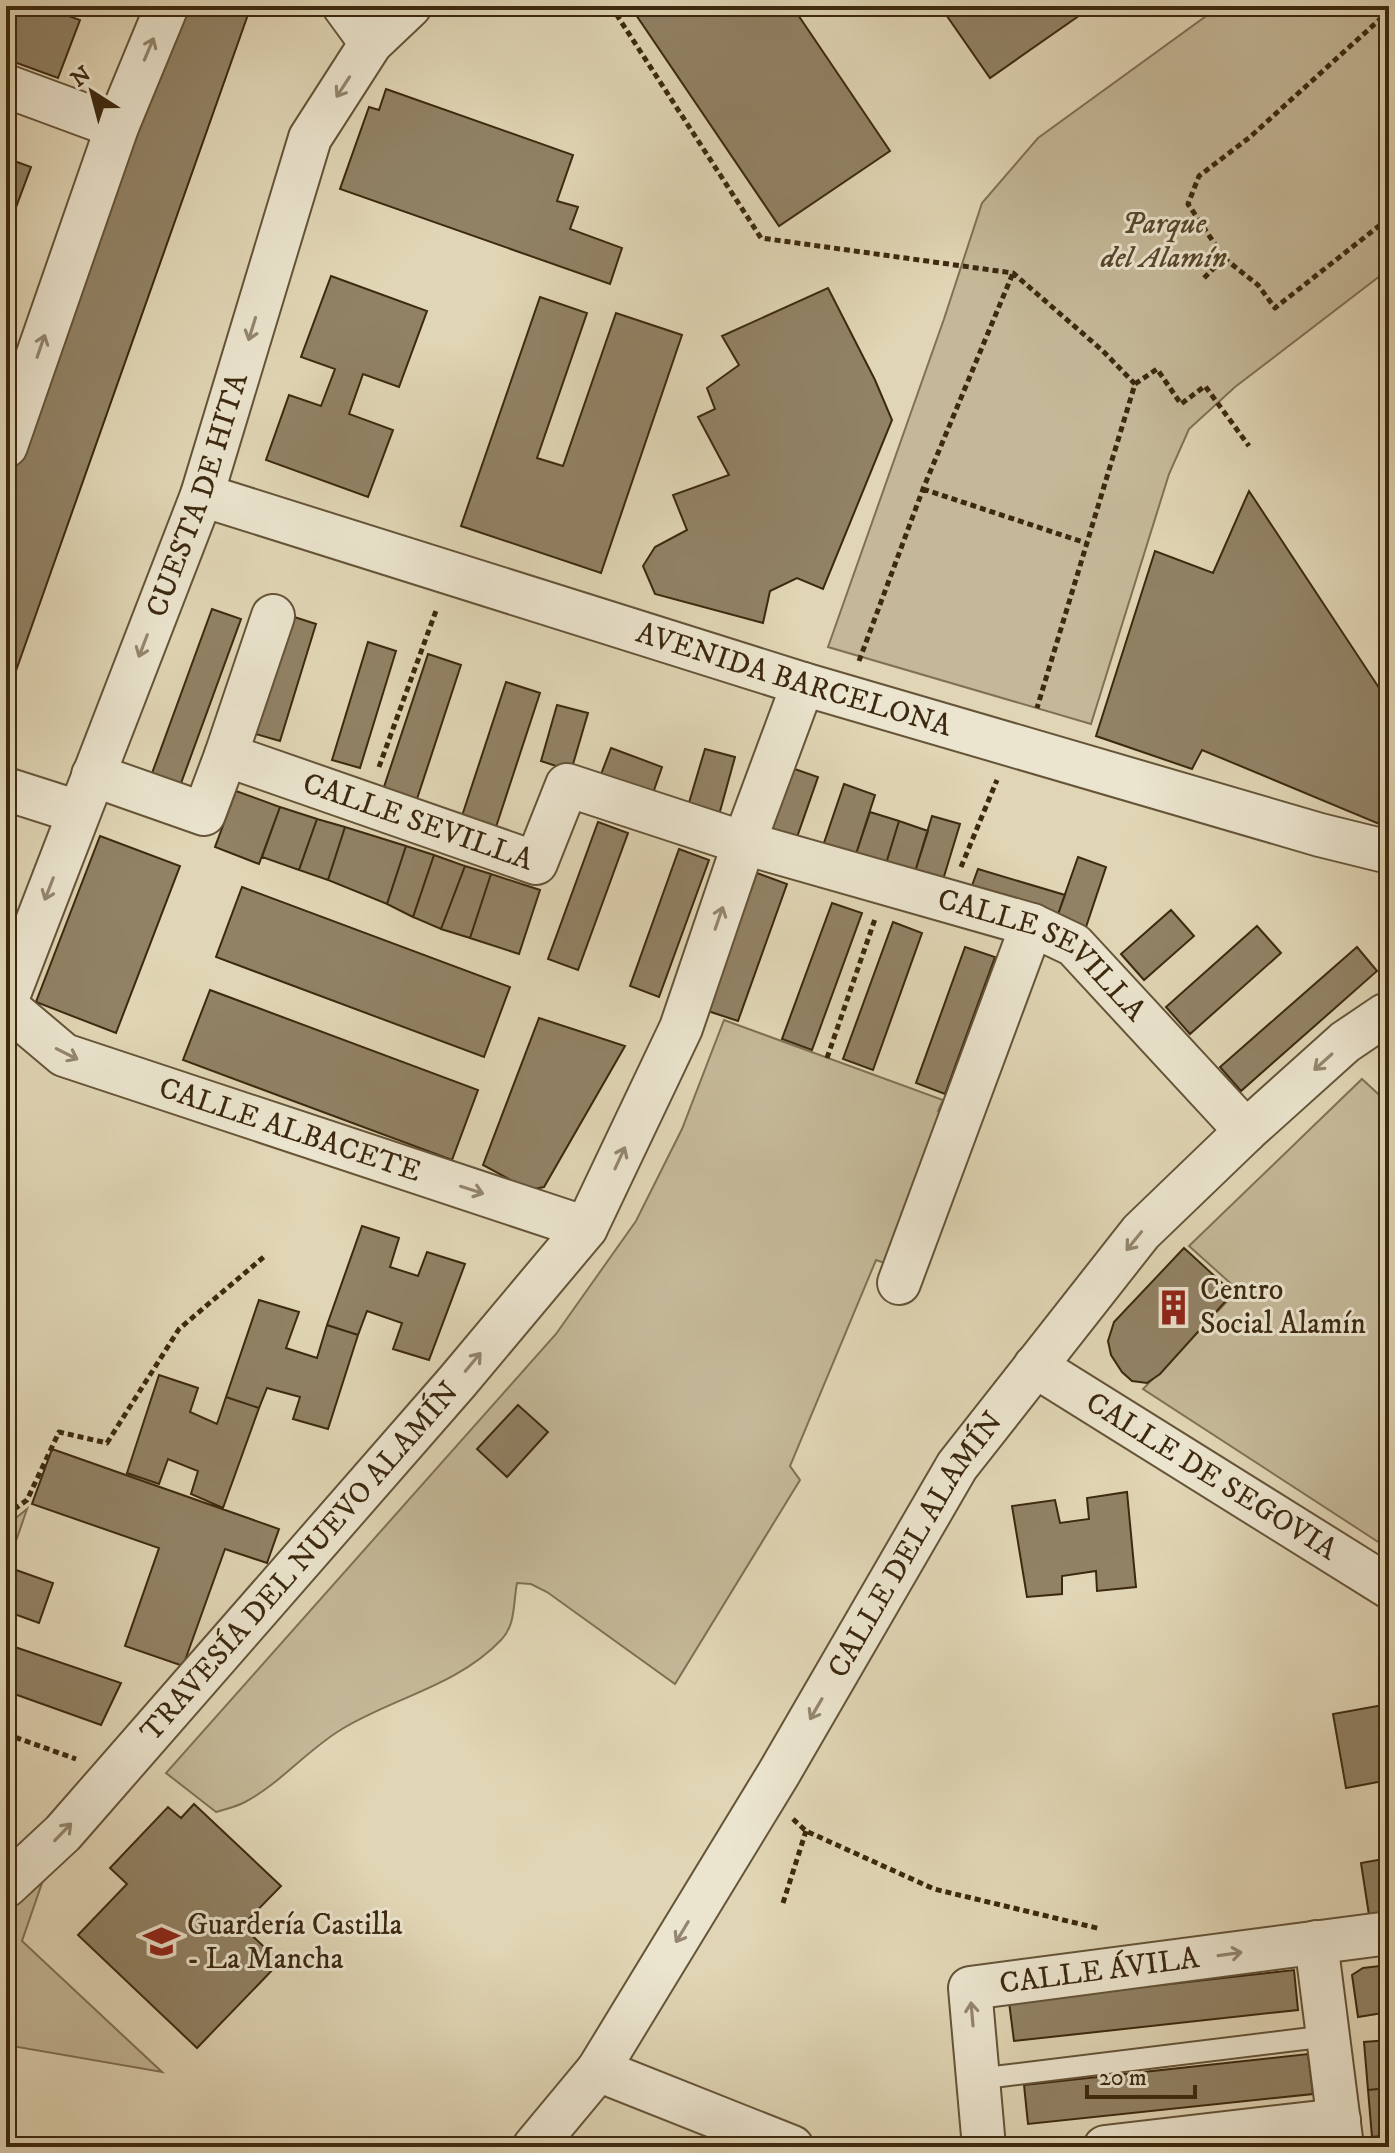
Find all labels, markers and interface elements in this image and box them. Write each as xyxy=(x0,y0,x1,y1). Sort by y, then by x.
one-way arrow xyxy=(143,37,158,62)
north arrow xyxy=(52,52,132,132)
text: N xyxy=(66,61,96,93)
one-way arrow xyxy=(334,76,351,98)
park label: Parque del Alamín xyxy=(1100,206,1227,277)
one-way arrow xyxy=(244,316,259,342)
one-way arrow xyxy=(35,334,50,359)
street label: CUESTA DE HITA xyxy=(138,368,257,622)
street label: AVENIDA BARCELONA xyxy=(632,614,957,745)
one-way arrow xyxy=(135,634,149,658)
street label: CALLE SEVILLA xyxy=(298,765,539,879)
one-way arrow xyxy=(41,876,55,901)
street label: CALLE SEVILLA xyxy=(933,881,1154,1030)
one-way arrow xyxy=(712,906,727,931)
one-way arrow xyxy=(55,1047,78,1062)
one-way arrow xyxy=(1313,1052,1333,1070)
street label: CALLE ALBACETE xyxy=(154,1069,426,1191)
one-way arrow xyxy=(613,1146,628,1170)
one-way arrow xyxy=(460,1184,485,1199)
one-way arrow xyxy=(1126,1230,1143,1251)
place label: Centro Social Alamín xyxy=(1200,1272,1366,1343)
building icon: Centro Social Alamín xyxy=(1155,1288,1193,1326)
one-way arrow xyxy=(464,1353,482,1373)
street label: TRAVESÍA DEL NUEVO ALAMÍN xyxy=(133,1374,467,1749)
street label: CALLE DE SEGOVIA xyxy=(1079,1384,1345,1569)
street label: CALLE DEL ALAMÍN xyxy=(820,1404,1011,1684)
one-way arrow xyxy=(808,1697,823,1721)
one-way arrow xyxy=(53,1822,72,1842)
place label: Guardería Castilla - La Mancha xyxy=(187,1907,403,1978)
one-way arrow xyxy=(674,1920,690,1943)
school or university icon: Guardería Castilla - La Mancha xyxy=(142,1923,180,1961)
street label: CALLE ÁVILA xyxy=(997,1940,1202,2002)
one-way arrow xyxy=(1217,1946,1242,1961)
one-way arrow xyxy=(964,2001,979,2027)
scale bar xyxy=(1087,2049,1195,2099)
text: 20 m xyxy=(1099,2063,1147,2093)

